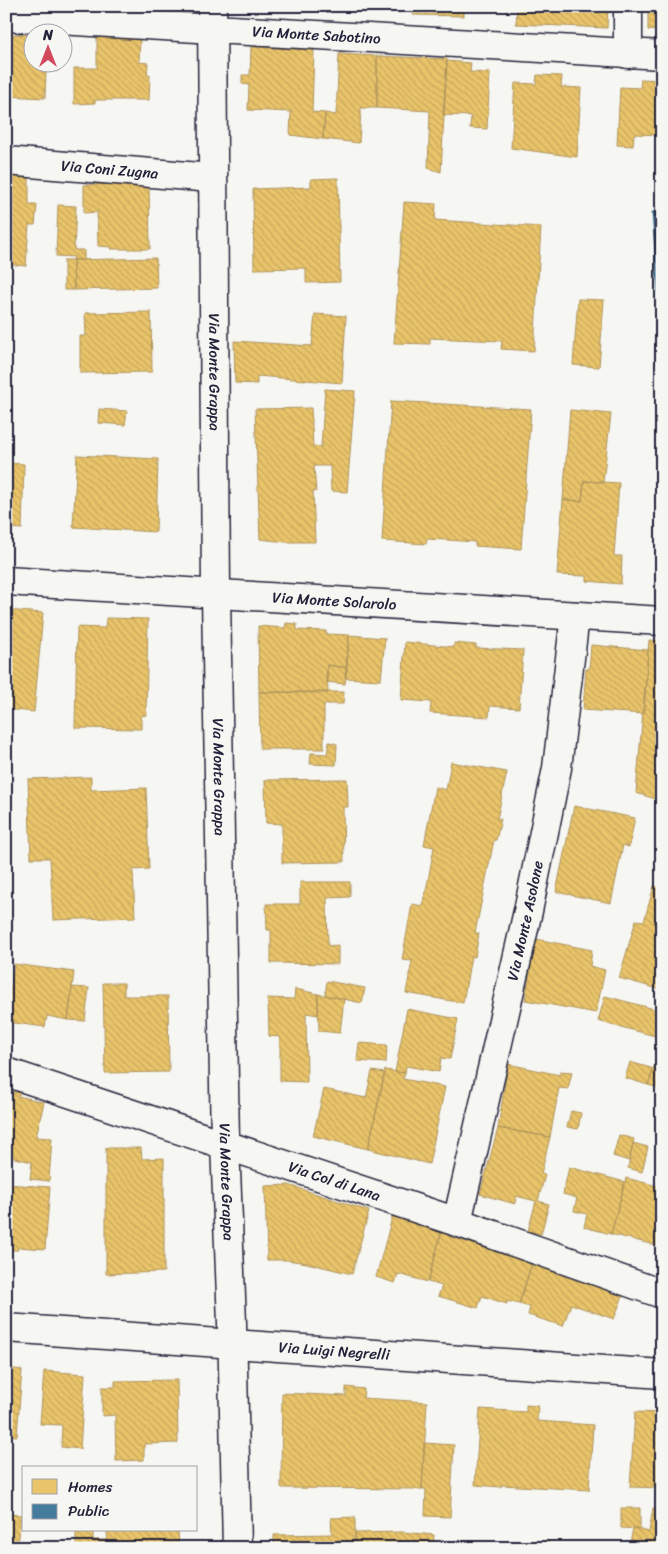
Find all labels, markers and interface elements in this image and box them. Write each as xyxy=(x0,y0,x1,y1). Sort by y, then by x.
street label: Via Monte Sabotino xyxy=(252,18,382,52)
north arrow xyxy=(22,22,72,72)
text: N xyxy=(42,23,53,48)
street label: Via Coni Zugna xyxy=(60,153,160,187)
street label: Via Monte Grappa xyxy=(201,313,228,431)
street label: Via Monte Solarolo xyxy=(272,584,398,618)
street label: Via Monte Grappa xyxy=(205,718,233,836)
street label: Via Monte Asolone xyxy=(500,858,551,983)
street label: Via Monte Grappa xyxy=(212,1123,242,1242)
street label: Via Col di Lana xyxy=(285,1154,384,1209)
street label: Via Luigi Negrelli xyxy=(278,1334,391,1368)
legend xyxy=(22,1466,198,1532)
text: Homes xyxy=(68,1474,112,1500)
text: Public xyxy=(68,1498,110,1524)

